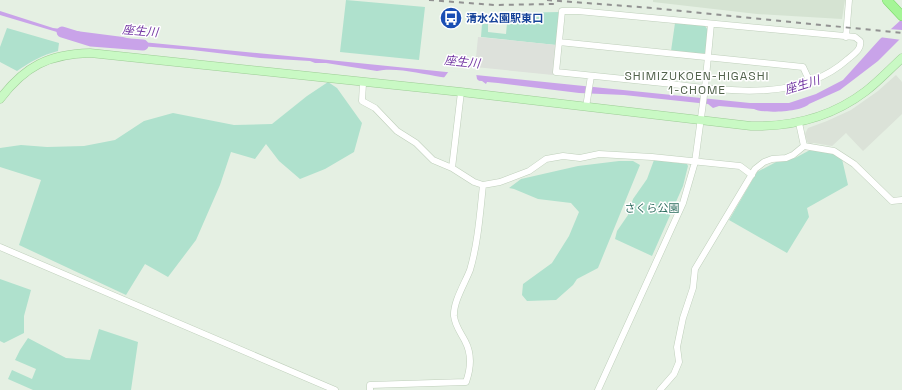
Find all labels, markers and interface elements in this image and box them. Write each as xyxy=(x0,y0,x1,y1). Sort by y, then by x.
bus stop icon: 清水公園駅東口 xyxy=(438,5,464,31)
place label: 清水公園駅東口 xyxy=(466,11,543,25)
water label: 座生川 xyxy=(121,21,161,41)
water label: 座生川 xyxy=(443,52,483,72)
district label: SHIMIZUKOEN-HIGASHI 1-CHOME xyxy=(625,68,769,98)
water label: 座生川 xyxy=(782,72,823,98)
park label: さくら公園 xyxy=(625,201,680,215)

